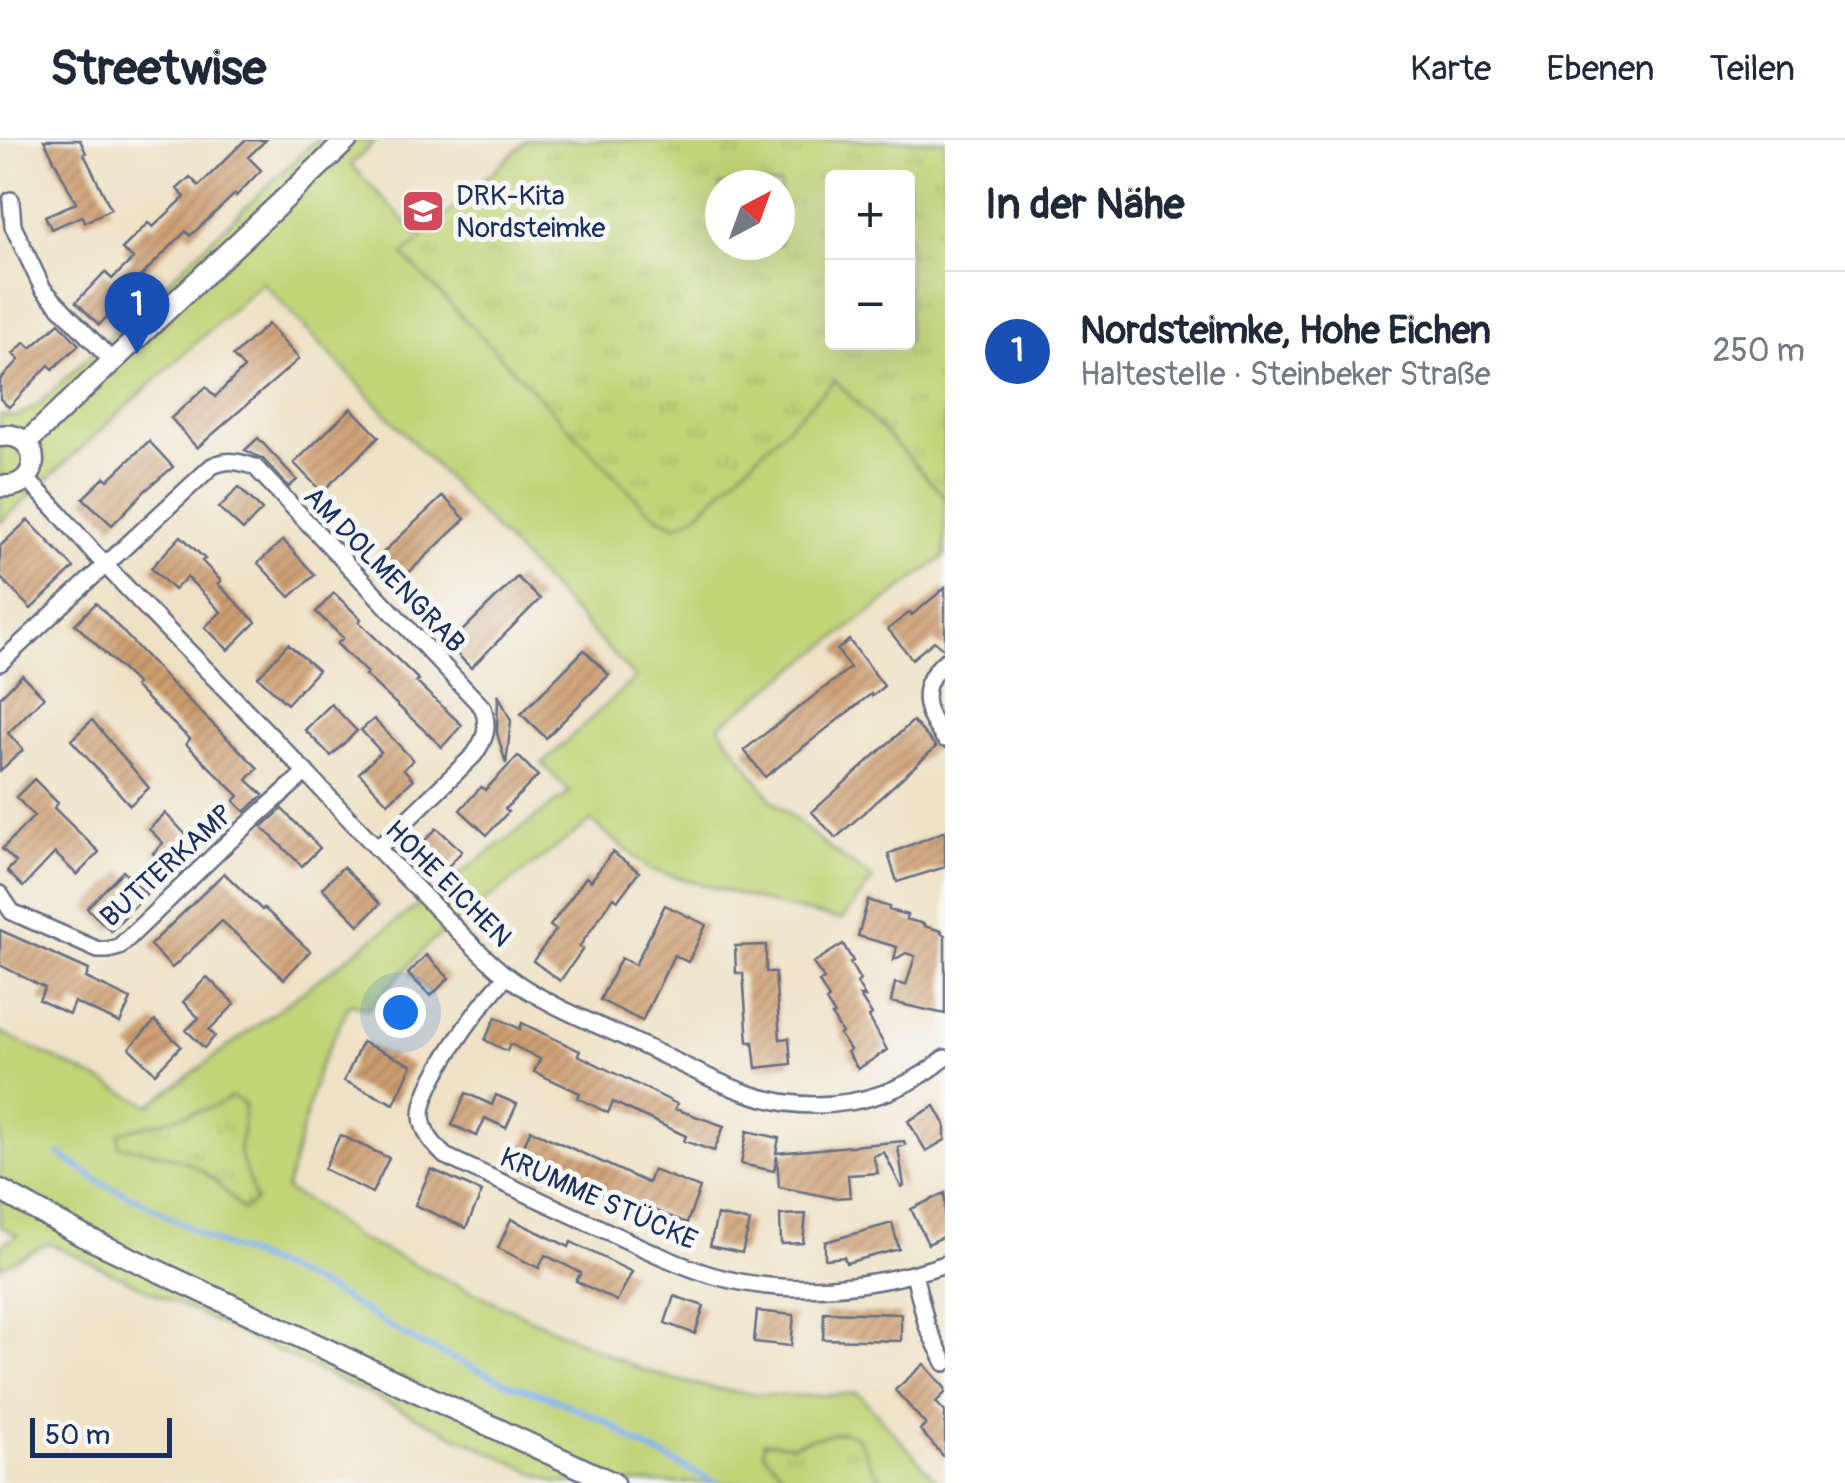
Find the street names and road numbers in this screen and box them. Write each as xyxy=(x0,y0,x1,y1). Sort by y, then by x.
street label: AM DOLMENGRAB xyxy=(296,480,472,661)
street label: BUTTERKAMP xyxy=(93,797,241,935)
street label: HOHE EICHEN xyxy=(377,813,519,955)
street label: KRUMME STÜCKE xyxy=(494,1140,702,1259)

